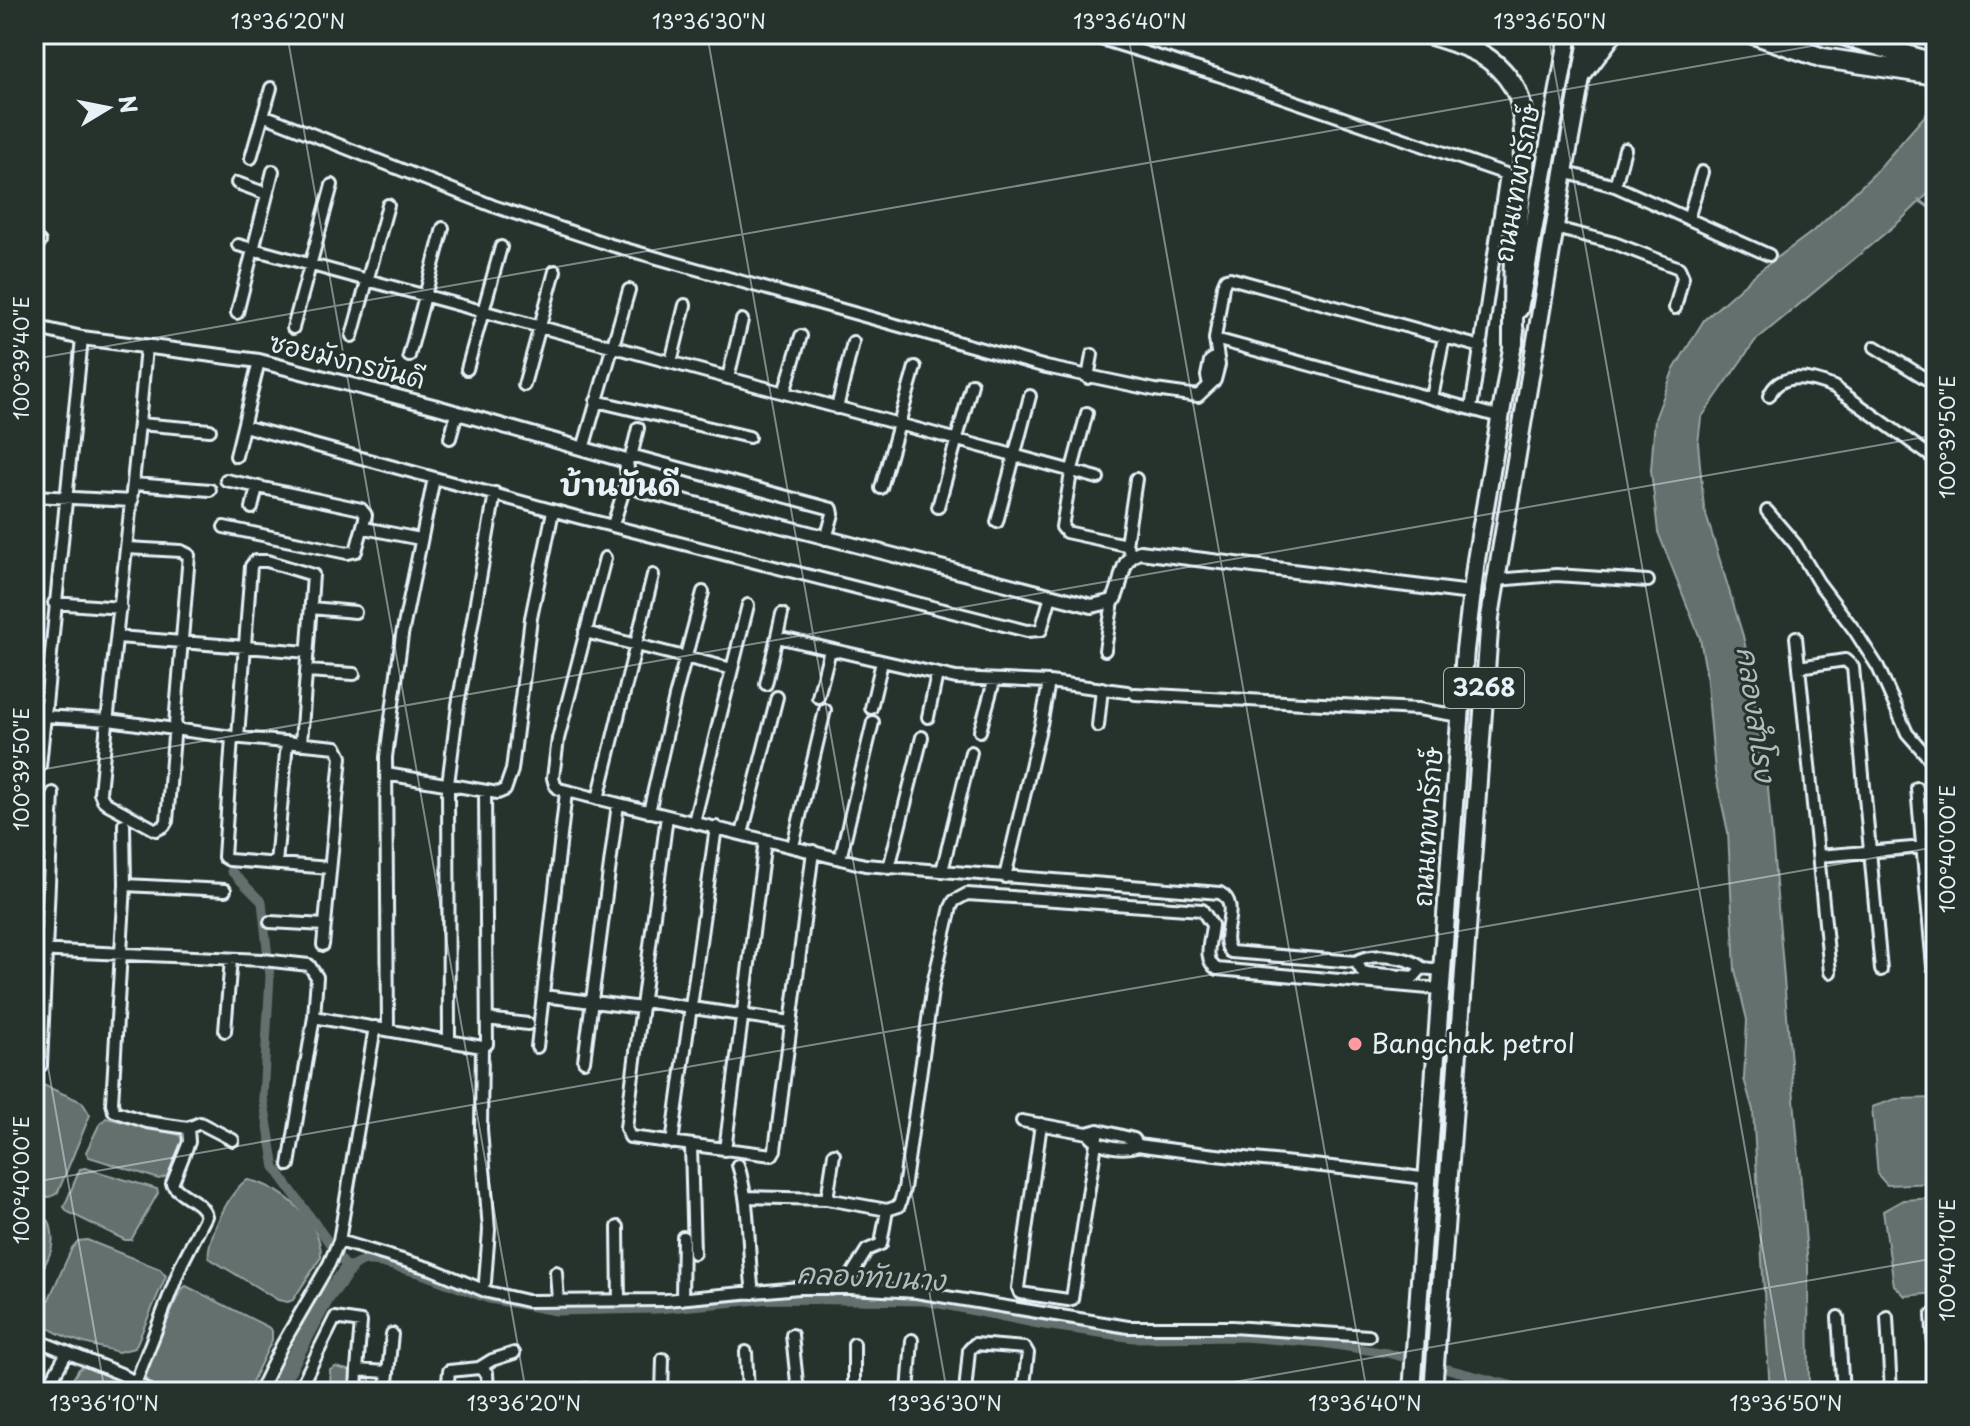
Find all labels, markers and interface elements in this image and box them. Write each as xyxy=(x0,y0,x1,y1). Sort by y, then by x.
text: 13°36'20"N xyxy=(231,6,345,36)
text: 13°36'30"N xyxy=(652,6,766,36)
text: 13°36'40"N xyxy=(1073,6,1187,36)
text: 13°36'50"N xyxy=(1494,6,1606,36)
north arrow xyxy=(68,68,148,148)
text: N xyxy=(111,93,147,116)
street label: ถนนเทพารักษ์ xyxy=(1482,100,1549,265)
text: 100°39'40"E xyxy=(6,296,36,420)
street label: ซอยมังกรขันดี xyxy=(265,321,429,398)
text: 100°39'50"E xyxy=(1932,375,1962,499)
district label: บ้านขันดี xyxy=(560,461,680,506)
water label: คลองสำโรง xyxy=(1727,644,1789,787)
road number: 3268 xyxy=(1444,668,1524,708)
text: 100°39'50"E xyxy=(6,707,36,831)
street label: ถนนเทพารักษ์ xyxy=(1401,745,1452,908)
text: 100°40'00"E xyxy=(1932,785,1962,913)
place label: Bangchak petrol xyxy=(1371,1023,1575,1062)
marker: Bangchak petrol xyxy=(1346,1035,1364,1053)
text: 100°40'00"E xyxy=(6,1116,36,1244)
text: 100°40'10"E xyxy=(1932,1198,1962,1322)
water label: คลองทับนาง xyxy=(796,1250,948,1301)
text: 13°36'10"N xyxy=(49,1388,159,1418)
text: 13°36'20"N xyxy=(467,1388,581,1418)
text: 13°36'30"N xyxy=(888,1388,1002,1418)
text: 13°36'40"N xyxy=(1308,1388,1422,1418)
text: 13°36'50"N xyxy=(1730,1388,1842,1418)

